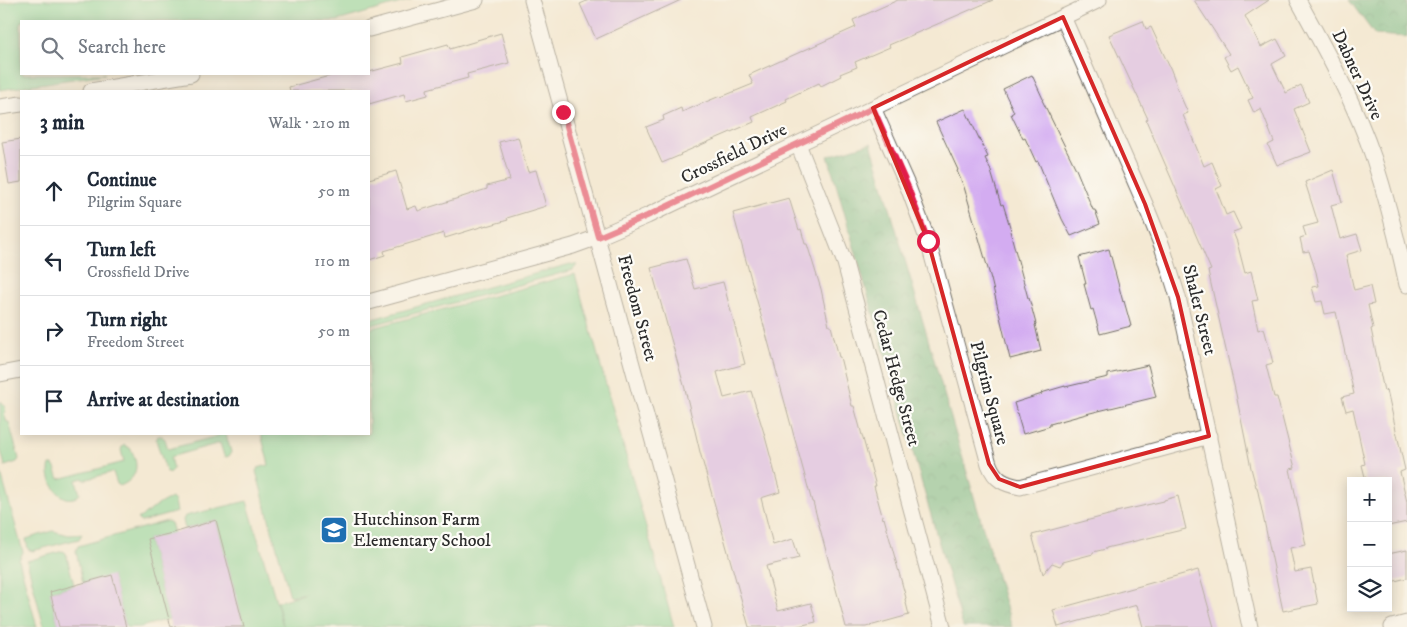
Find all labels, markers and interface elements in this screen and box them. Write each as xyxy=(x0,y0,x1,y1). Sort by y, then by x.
search box xyxy=(20,20,370,75)
street label: Dabner Drive xyxy=(1327,26,1387,124)
icon: search xyxy=(38,34,66,62)
text: Search here xyxy=(78,36,166,59)
route end xyxy=(552,101,575,124)
text: 3 min xyxy=(40,110,85,136)
text: Walk · 210 m xyxy=(268,113,350,133)
street label: Crossfield Drive xyxy=(677,119,791,189)
text: Continue xyxy=(87,169,157,192)
icon: ahead xyxy=(40,177,68,205)
text: 50 m xyxy=(318,181,350,201)
text: Pilgrim Square xyxy=(87,192,182,212)
route start xyxy=(917,230,940,253)
text: Turn left xyxy=(87,239,156,262)
icon: left xyxy=(40,247,68,275)
text: 110 m xyxy=(314,251,350,271)
street label: Freedom Street xyxy=(612,252,662,364)
text: Crossfield Drive xyxy=(87,262,189,282)
street label: Shaler Street xyxy=(1177,262,1221,358)
street label: Cedar Hedge Street xyxy=(867,307,925,449)
text: Turn right xyxy=(87,309,167,332)
icon: right xyxy=(40,317,68,345)
text: 50 m xyxy=(318,321,350,341)
text: Freedom Street xyxy=(87,332,184,352)
street label: Pilgrim Square xyxy=(965,339,1013,447)
icon: arrive xyxy=(40,387,68,415)
text: Arrive at destination xyxy=(87,389,239,412)
map controls xyxy=(1347,477,1392,612)
button: + xyxy=(1347,477,1392,522)
place label: Hutchinson Farm Elementary School xyxy=(353,509,491,552)
school or university icon: Hutchinson Farm Elementary School xyxy=(319,515,349,545)
button: − xyxy=(1347,522,1392,567)
button: layers xyxy=(1347,567,1392,612)

